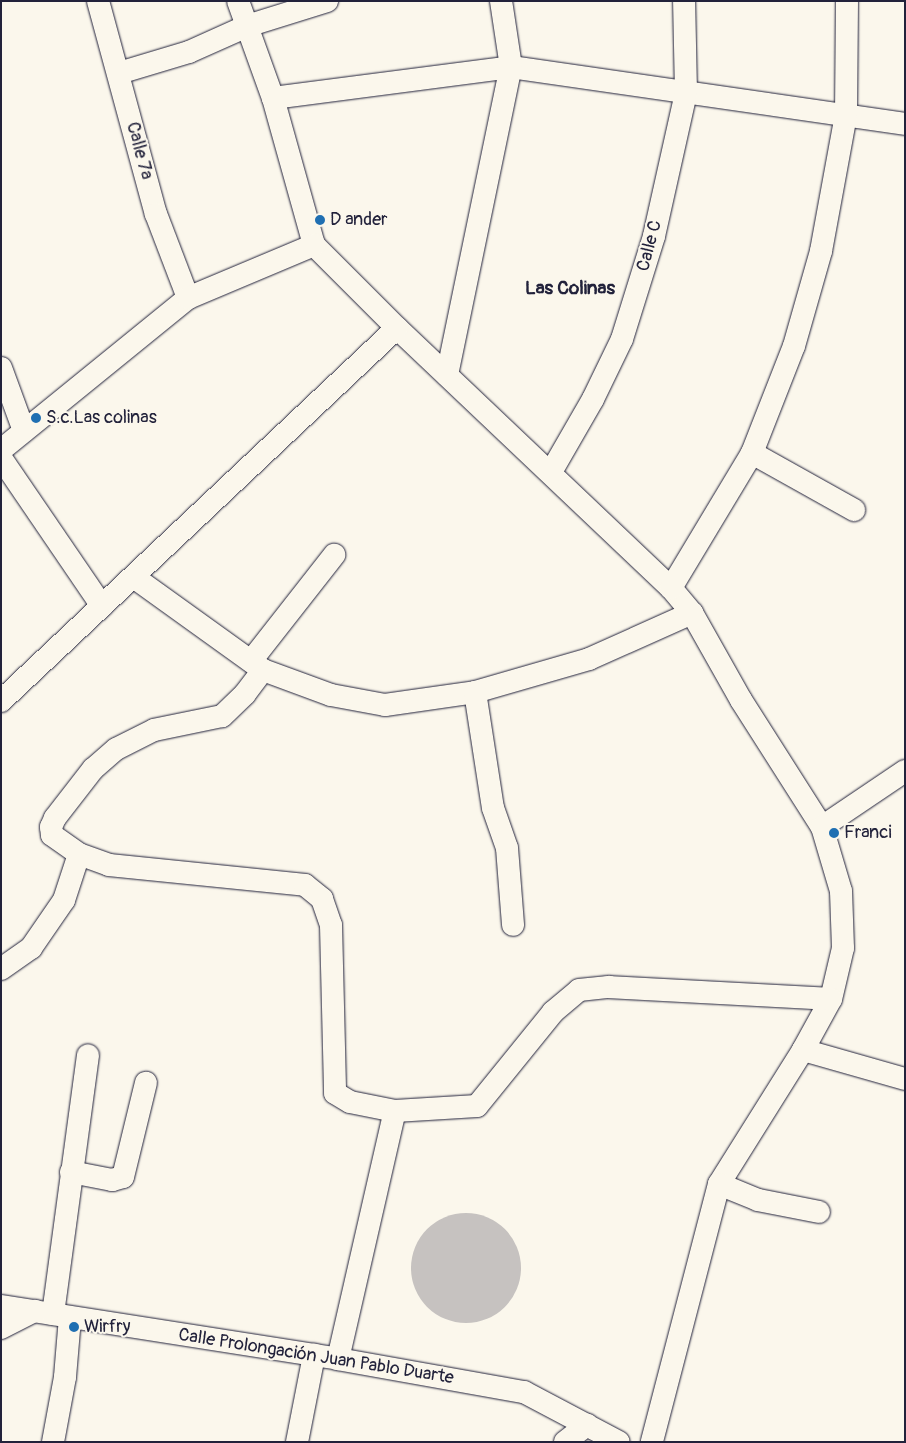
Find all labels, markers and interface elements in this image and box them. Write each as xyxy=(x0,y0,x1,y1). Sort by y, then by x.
street label: Calle 7a xyxy=(121,120,157,182)
place label: D ander xyxy=(330,209,388,231)
marker: D ander xyxy=(314,214,326,226)
street label: Calle C xyxy=(633,218,667,274)
district label: Las Colinas xyxy=(525,278,615,300)
place label: S.c.Las colinas xyxy=(46,407,157,429)
marker: S.c.Las colinas xyxy=(30,412,42,424)
place label: Franci xyxy=(844,822,892,844)
marker: Franci xyxy=(828,827,840,839)
place label: Wirfry xyxy=(84,1316,130,1338)
marker: Wirfry xyxy=(68,1321,80,1333)
street label: Calle Prolongación Juan Pablo Duarte xyxy=(177,1325,455,1389)

